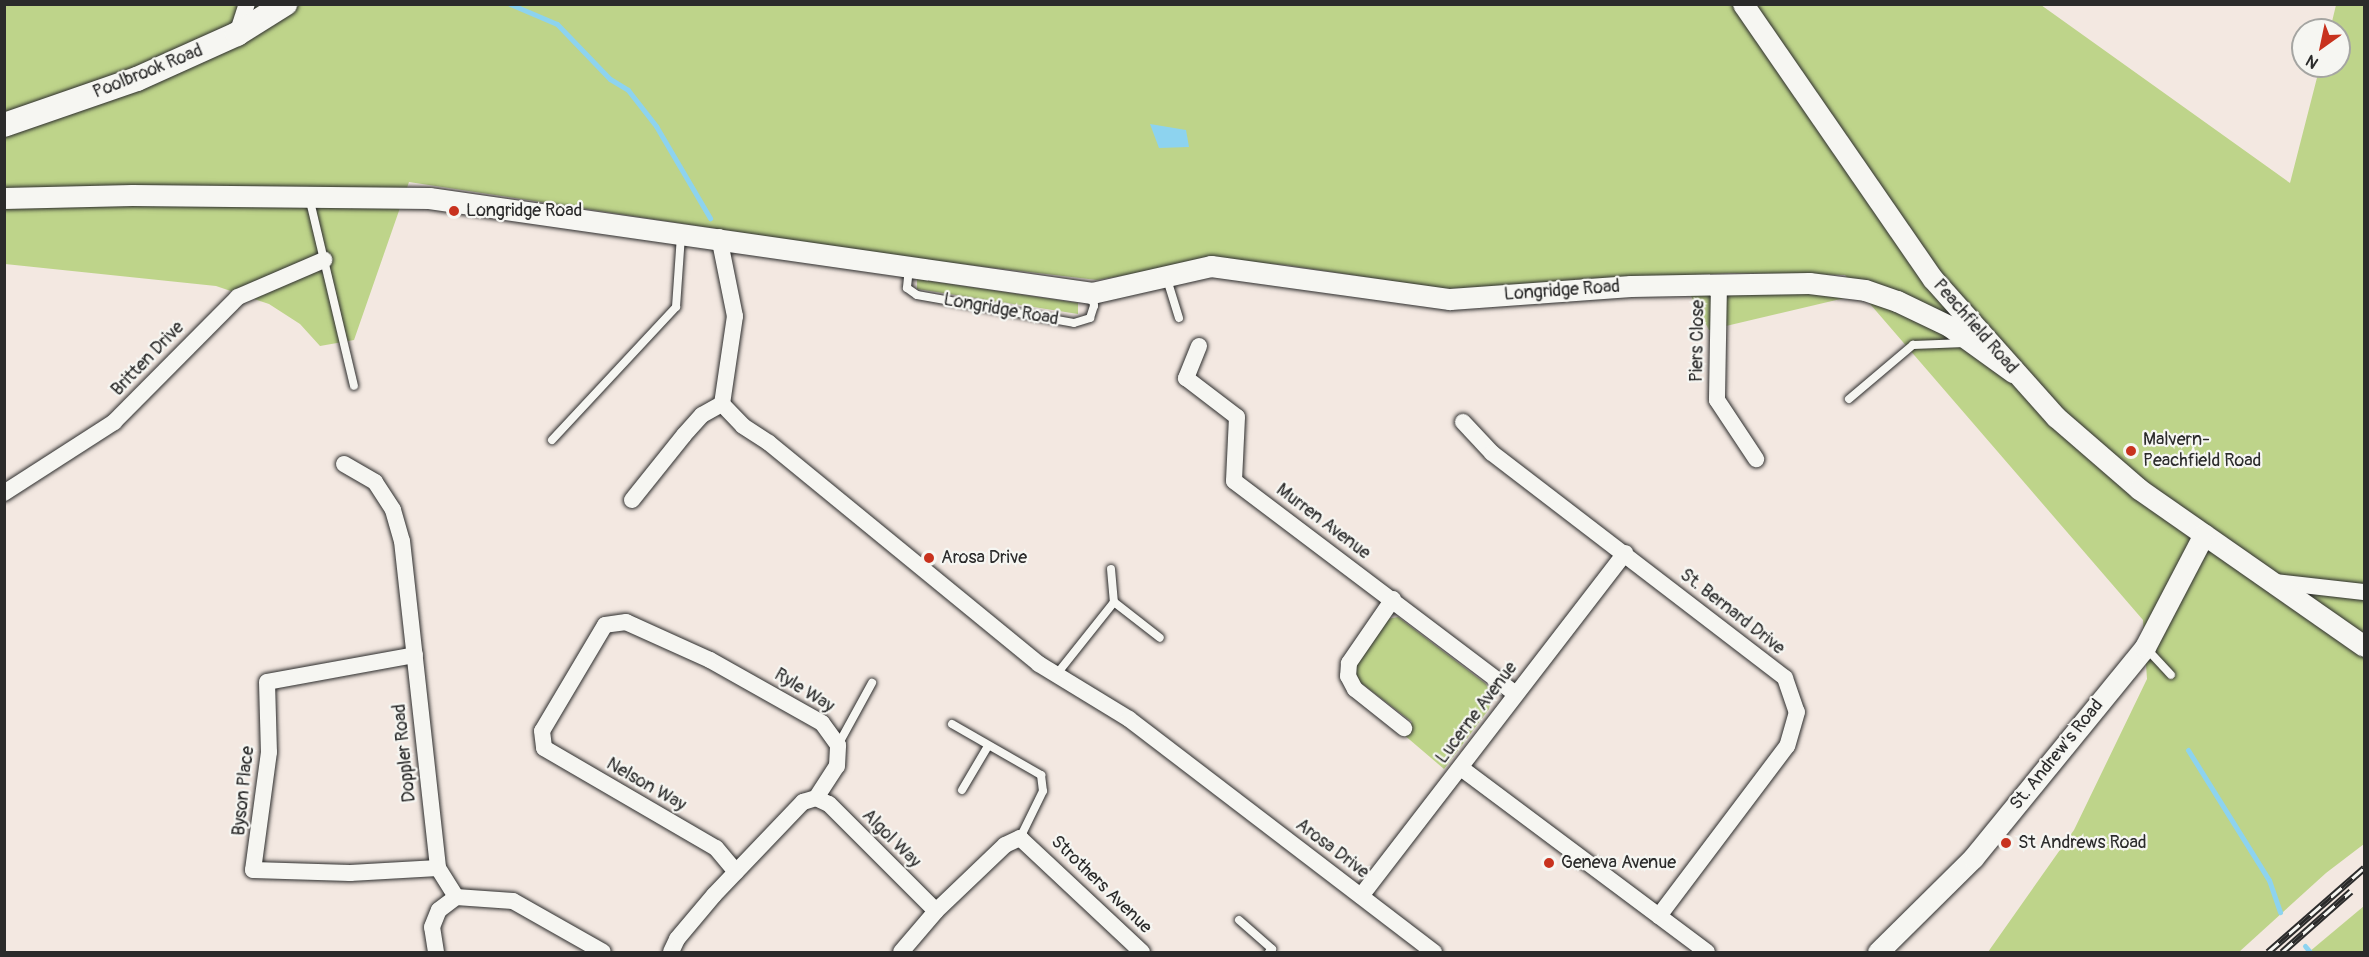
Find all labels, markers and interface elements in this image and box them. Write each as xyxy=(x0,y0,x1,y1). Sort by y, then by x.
north arrow xyxy=(2291,18,2351,78)
street label: Poolbrook Road xyxy=(90,40,206,104)
text: N xyxy=(2302,50,2322,73)
place label: Longridge Road xyxy=(466,200,582,222)
marker: Longridge Road xyxy=(447,204,461,218)
street label: Peachfield Road xyxy=(1928,275,2022,379)
street label: Longridge Road xyxy=(1503,276,1621,306)
street label: Longridge Road xyxy=(942,289,1060,331)
street label: Piers Close xyxy=(1686,300,1710,382)
street label: Britten Drive xyxy=(107,317,189,401)
place label: Malvern- Peachfield Road xyxy=(2143,430,2261,472)
marker: Malvern- Peachfield Road xyxy=(2124,444,2138,458)
street label: Murren Avenue xyxy=(1272,480,1374,564)
place label: Arosa Drive xyxy=(941,547,1027,569)
marker: Arosa Drive xyxy=(922,551,936,565)
street label: St. Bernard Drive xyxy=(1675,564,1789,660)
street label: Lucerne Avenue xyxy=(1432,658,1522,768)
street label: Ryle Way xyxy=(770,664,838,718)
street label: St. Andrew's Road xyxy=(2006,695,2108,815)
street label: Doppler Road xyxy=(389,703,421,803)
street label: Byson Place xyxy=(229,745,259,837)
street label: Nelson Way xyxy=(602,754,690,816)
street label: Algol Way xyxy=(857,805,925,873)
street label: Arosa Drive xyxy=(1291,814,1373,884)
street label: Strothers Avenue xyxy=(1046,831,1156,939)
place label: St Andrews Road xyxy=(2018,832,2147,854)
marker: St Andrews Road xyxy=(1999,836,2013,850)
place label: Geneva Avenue xyxy=(1561,852,1676,874)
marker: Geneva Avenue xyxy=(1542,856,1556,870)

